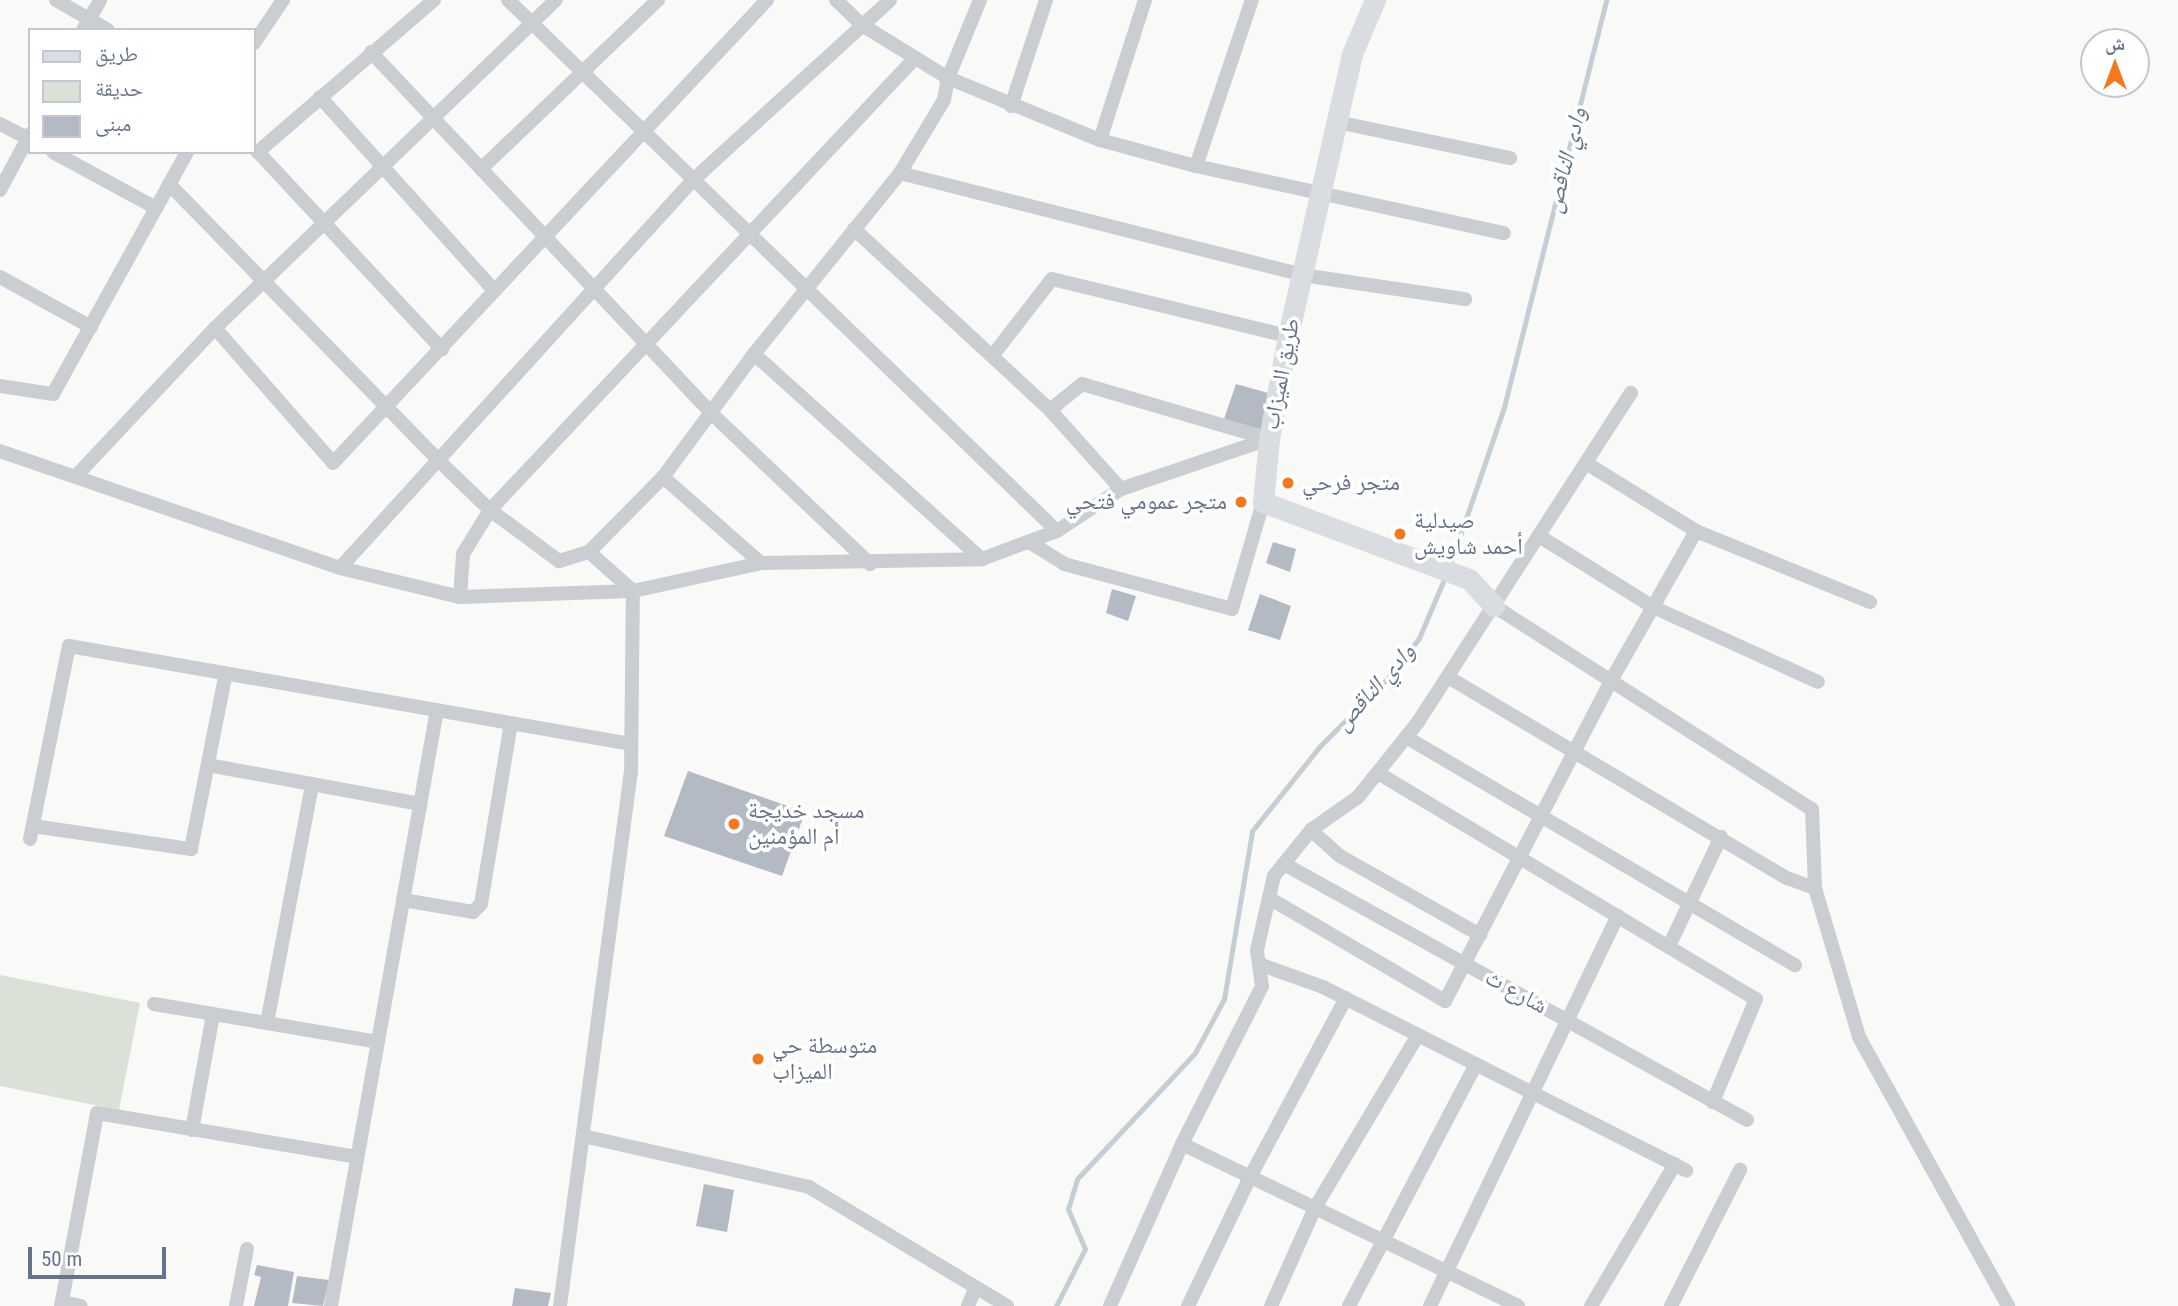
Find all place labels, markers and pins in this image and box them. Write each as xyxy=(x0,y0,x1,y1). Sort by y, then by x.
place label: متجر فرحي xyxy=(1302,469,1400,497)
marker: متجر فرحي xyxy=(1280,475,1296,491)
place label: متجر عمومي فتحي xyxy=(1066,488,1227,516)
marker: متجر عمومي فتحي xyxy=(1233,494,1249,510)
place label: صيدلية أحمد شاويش xyxy=(1414,507,1523,561)
marker: صيدلية أحمد شاويش xyxy=(1392,526,1408,542)
place label: مسجد خديجة أم المؤمنين xyxy=(748,797,864,851)
marker: مسجد خديجة أم المؤمنين xyxy=(726,816,742,832)
place label: متوسطة حي الميزاب xyxy=(772,1032,877,1086)
marker: متوسطة حي الميزاب xyxy=(750,1051,766,1067)

